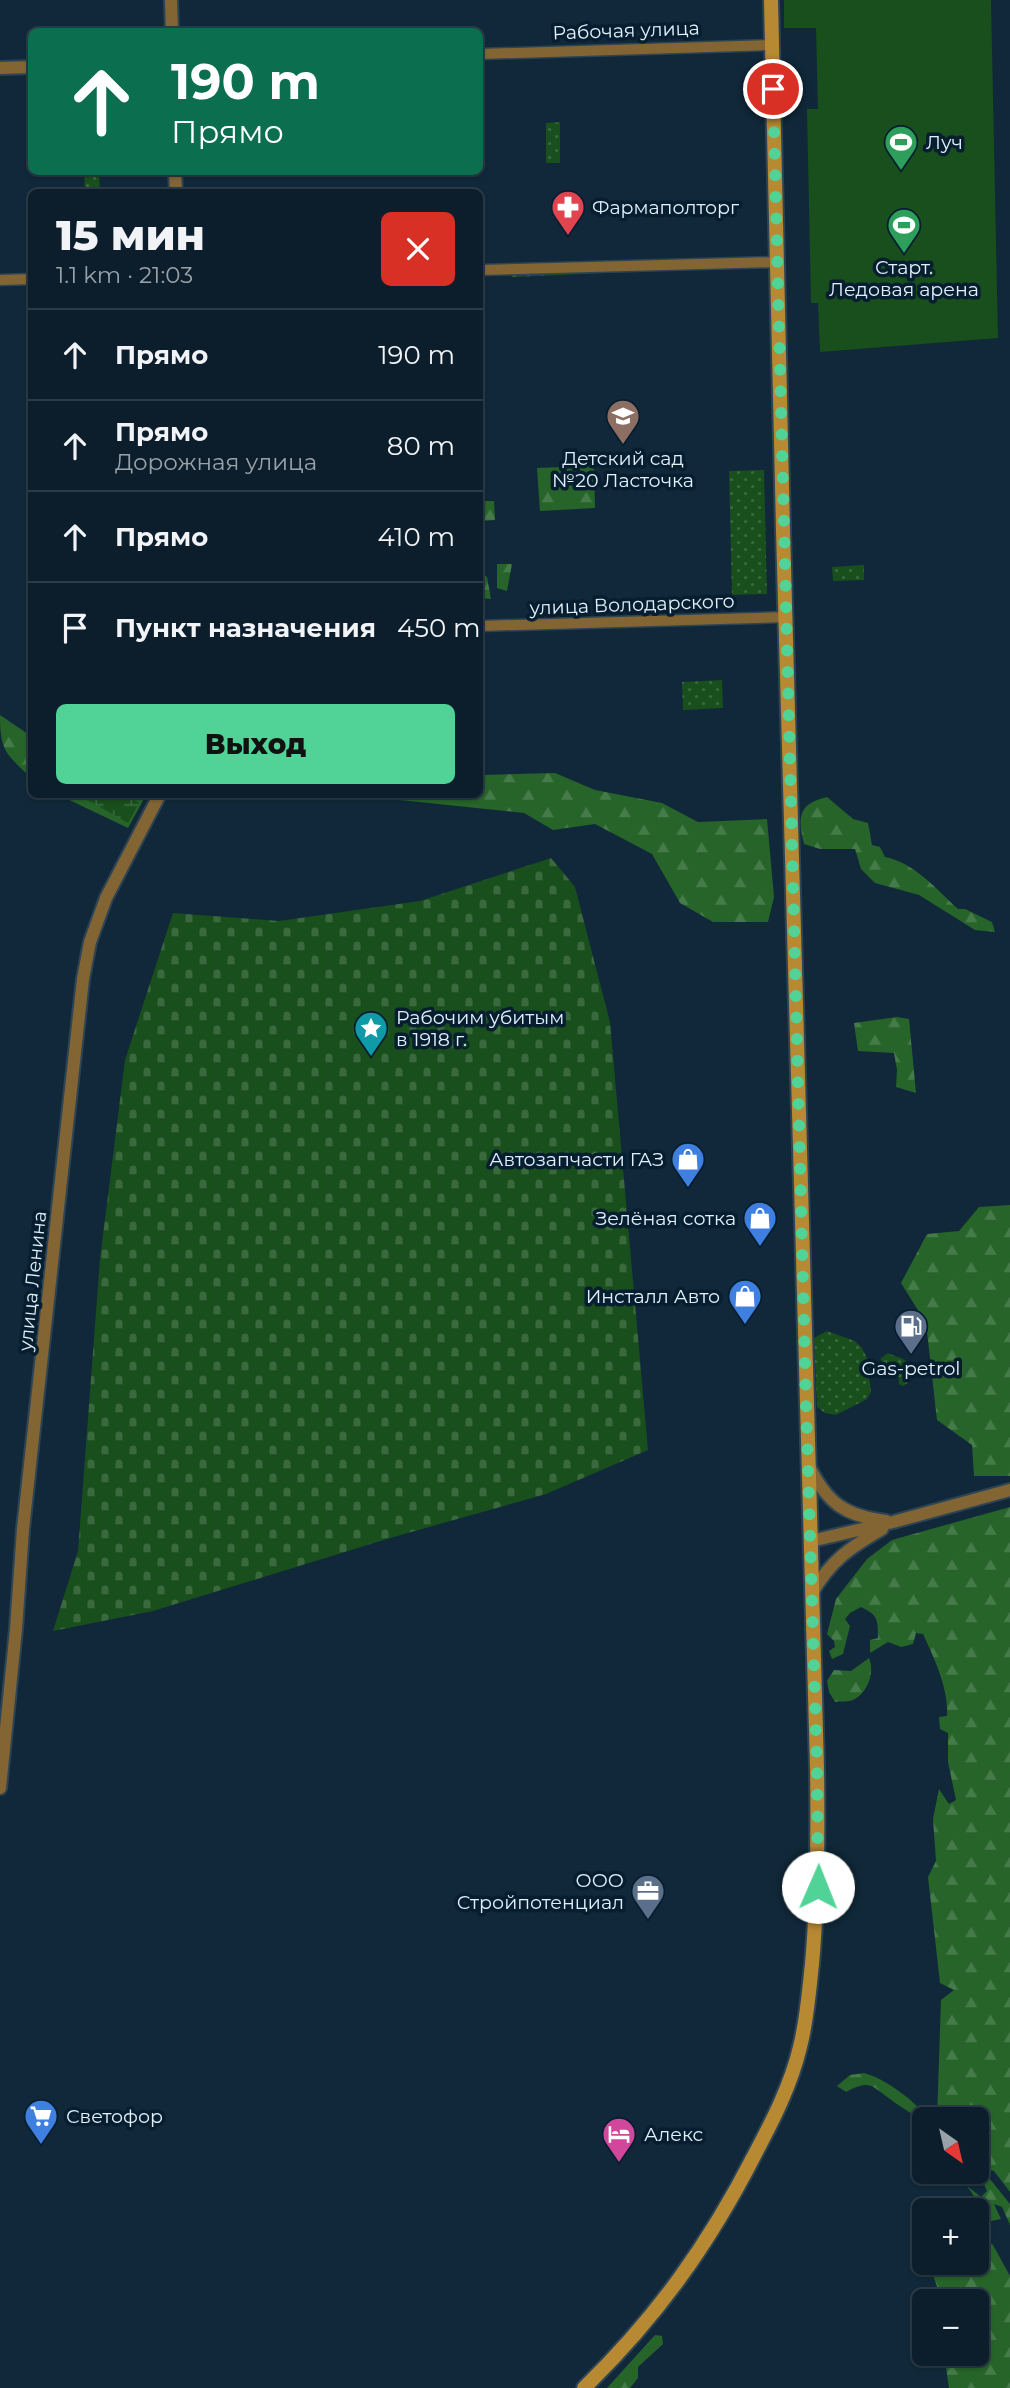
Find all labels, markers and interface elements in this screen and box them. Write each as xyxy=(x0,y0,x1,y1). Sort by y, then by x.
street label: Рабочая улица xyxy=(552,16,700,45)
text: 190 m xyxy=(171,52,320,111)
icon: ahead xyxy=(56,56,147,147)
pin xyxy=(743,59,803,119)
icon: arrive xyxy=(754,70,792,108)
text: Прямо xyxy=(171,112,284,151)
sports icon: Луч xyxy=(882,123,920,172)
place label: Луч xyxy=(926,131,963,154)
pharmacy icon: Фармаполторг xyxy=(549,188,587,237)
place label: Фармаполторг xyxy=(592,196,739,219)
sports icon: Старт. Ледовая арена xyxy=(885,206,923,255)
text: 15 мин xyxy=(56,209,205,261)
button: close xyxy=(381,212,455,286)
place label: Старт. Ледовая арена xyxy=(829,256,979,301)
text: 1.1 km · 21:03 xyxy=(56,261,193,289)
icon: ahead xyxy=(56,336,94,374)
text: Прямо xyxy=(115,339,208,371)
text: 190 m xyxy=(378,339,455,371)
school or university icon: Детский сад №20 Ласточка xyxy=(604,397,642,446)
text: Прямо xyxy=(115,416,208,448)
icon: ahead xyxy=(56,427,94,465)
text: 80 m xyxy=(387,430,455,462)
place label: Детский сад №20 Ласточка xyxy=(552,447,694,492)
text: Дорожная улица xyxy=(115,448,317,476)
icon: ahead xyxy=(56,518,94,556)
text: Прямо xyxy=(115,521,208,553)
text: 410 m xyxy=(377,521,455,553)
street label: улица Володарского xyxy=(528,589,735,620)
icon: arrive xyxy=(56,609,94,647)
text: Пункт назначения xyxy=(115,612,376,644)
text: 450 m xyxy=(397,612,481,644)
button: Выход xyxy=(56,704,455,784)
place label: Рабочим убитым в 1918 г. xyxy=(396,1006,564,1051)
place icon: Рабочим убитым в 1918 г. xyxy=(352,1009,390,1058)
shop icon: Автозапчасти ГАЗ xyxy=(669,1140,707,1189)
place label: Автозапчасти ГАЗ xyxy=(489,1148,664,1171)
shop icon: Зелёная сотка xyxy=(741,1199,779,1248)
place label: Зелёная сотка xyxy=(595,1207,736,1230)
street label: улица Ленина xyxy=(14,1210,51,1353)
shop icon: Инсталл Авто xyxy=(726,1277,764,1326)
place label: Инсталл Авто xyxy=(586,1285,720,1308)
fuel station icon: Gas-petrol xyxy=(892,1307,930,1356)
place label: Gas-petrol xyxy=(862,1357,960,1380)
position arrow xyxy=(781,1850,855,1924)
place label: ООО Стройпотенциал xyxy=(457,1869,624,1914)
office icon: ООО Стройпотенциал xyxy=(629,1872,667,1921)
supermarket icon: Светофор xyxy=(22,2097,60,2146)
place label: Светофор xyxy=(66,2105,163,2128)
north arrow xyxy=(912,2107,989,2184)
map controls xyxy=(912,2107,989,2366)
hotel icon: Алекс xyxy=(600,2115,638,2164)
place label: Алекс xyxy=(644,2123,704,2146)
button: + xyxy=(912,2198,989,2275)
button: − xyxy=(912,2289,989,2366)

